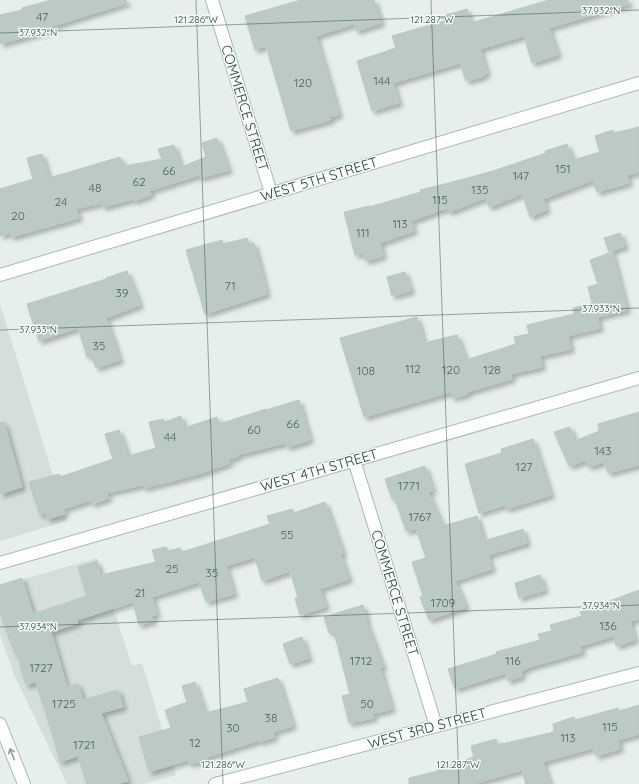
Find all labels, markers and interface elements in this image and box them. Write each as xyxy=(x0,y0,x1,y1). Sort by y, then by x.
text: 37.932°N xyxy=(582,4,620,17)
house number: 47 xyxy=(36,9,48,24)
text: 121.286°W xyxy=(174,13,218,26)
text: 121.287°W xyxy=(410,13,454,26)
text: 37.932°N xyxy=(19,26,57,39)
street label: COMMERCE STREET xyxy=(217,43,273,173)
house number: 144 xyxy=(374,73,390,88)
house number: 120 xyxy=(294,75,312,90)
street label: WEST 5TH STREET xyxy=(258,153,380,205)
house number: 151 xyxy=(555,161,571,176)
house number: 66 xyxy=(163,163,176,178)
house number: 147 xyxy=(513,168,529,183)
house number: 62 xyxy=(132,174,146,189)
house number: 48 xyxy=(89,180,101,195)
house number: 135 xyxy=(471,182,489,197)
house number: 115 xyxy=(432,192,448,207)
house number: 24 xyxy=(55,194,67,209)
house number: 20 xyxy=(11,208,25,223)
house number: 113 xyxy=(392,216,408,231)
house number: 111 xyxy=(356,225,370,240)
house number: 71 xyxy=(224,278,236,293)
house number: 39 xyxy=(116,285,129,300)
text: 37.933°N xyxy=(582,302,620,315)
text: 37.933°N xyxy=(19,323,57,336)
house number: 35 xyxy=(93,338,105,353)
house number: 112 xyxy=(405,361,421,376)
house number: 120 xyxy=(442,362,460,377)
house number: 128 xyxy=(483,362,501,377)
house number: 108 xyxy=(357,363,375,378)
house number: 66 xyxy=(287,416,300,431)
house number: 60 xyxy=(247,422,261,437)
house number: 44 xyxy=(164,429,176,444)
house number: 143 xyxy=(595,443,611,458)
street label: WEST 4TH STREET xyxy=(258,445,380,495)
house number: 127 xyxy=(515,459,533,474)
house number: 1771 xyxy=(398,478,420,493)
house number: 1767 xyxy=(409,509,431,524)
house number: 55 xyxy=(280,527,294,542)
street label: COMMERCE STREET xyxy=(367,528,423,658)
house number: 25 xyxy=(165,561,179,576)
house number: 35 xyxy=(206,565,218,580)
house number: 21 xyxy=(134,585,146,600)
house number: 1709 xyxy=(431,595,456,610)
text: 37.934°N xyxy=(582,599,620,612)
house number: 136 xyxy=(599,618,617,633)
text: 37.934°N xyxy=(19,620,57,633)
house number: 1712 xyxy=(350,653,372,668)
house number: 116 xyxy=(505,653,521,668)
house number: 1727 xyxy=(29,660,53,675)
house number: 1725 xyxy=(52,696,76,711)
house number: 50 xyxy=(360,696,374,711)
street label: WEST 3RD STREET xyxy=(366,703,488,753)
house number: 38 xyxy=(265,710,277,725)
house number: 115 xyxy=(602,719,618,734)
house number: 30 xyxy=(226,720,240,735)
house number: 113 xyxy=(560,730,576,745)
house number: 12 xyxy=(189,735,201,750)
house number: 1721 xyxy=(73,737,95,752)
one-way arrow xyxy=(8,749,16,761)
text: 121.286°W xyxy=(201,758,245,771)
text: 121.287°W xyxy=(436,758,480,771)

